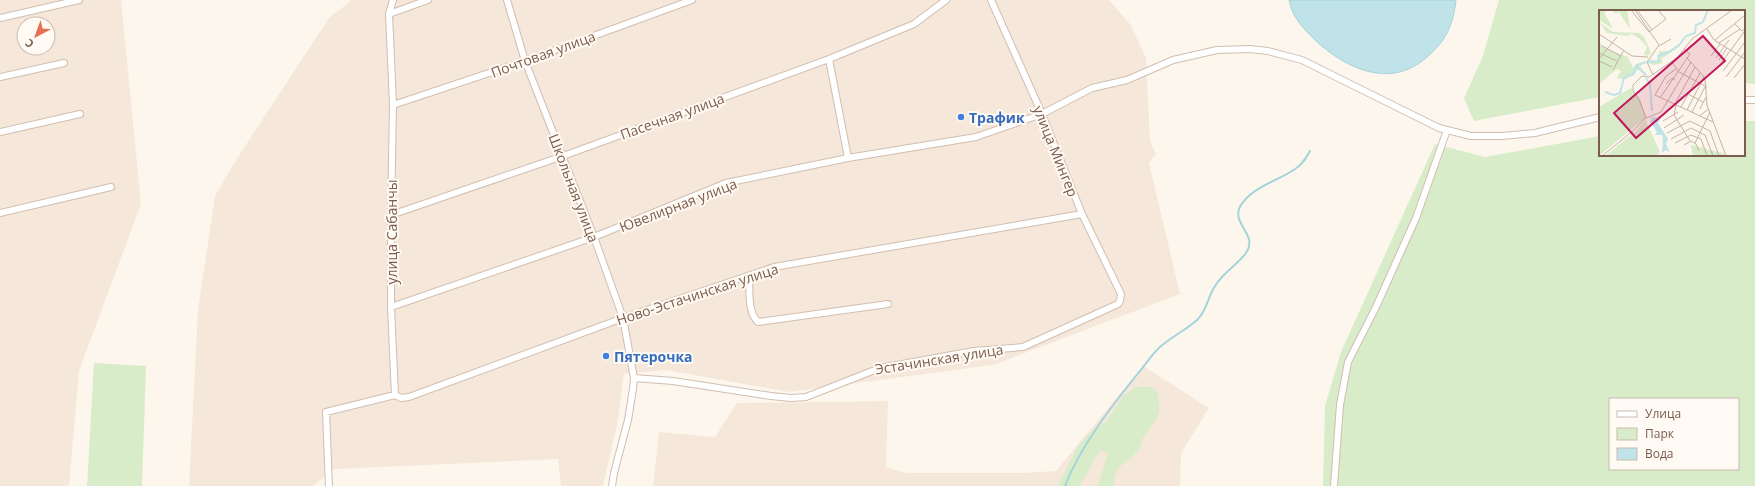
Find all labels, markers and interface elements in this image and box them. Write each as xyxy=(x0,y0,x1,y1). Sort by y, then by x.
inset map xyxy=(1599,10,1745,156)
north arrow xyxy=(16,16,56,56)
street label: Почтовая улица xyxy=(488,26,598,82)
text: С xyxy=(22,36,37,52)
street label: Пасечная улица xyxy=(617,88,727,144)
street label: улица Мингер xyxy=(1029,103,1083,199)
place label: Трафик xyxy=(969,108,1025,127)
marker: Трафик xyxy=(956,112,966,122)
street label: Школьная улица xyxy=(545,131,603,245)
street label: Ювелирная улица xyxy=(616,174,740,236)
street label: улица Сабанчы xyxy=(382,180,401,284)
street label: Ново-Эстачинская улица xyxy=(613,259,781,329)
street label: Эстачинская улица xyxy=(873,339,1005,379)
place label: Пятерочка xyxy=(614,347,693,366)
marker: Пятерочка xyxy=(601,351,611,361)
legend xyxy=(1609,398,1739,470)
text: Улица xyxy=(1645,405,1681,422)
text: Парк xyxy=(1645,425,1675,442)
text: Вода xyxy=(1645,445,1674,462)

